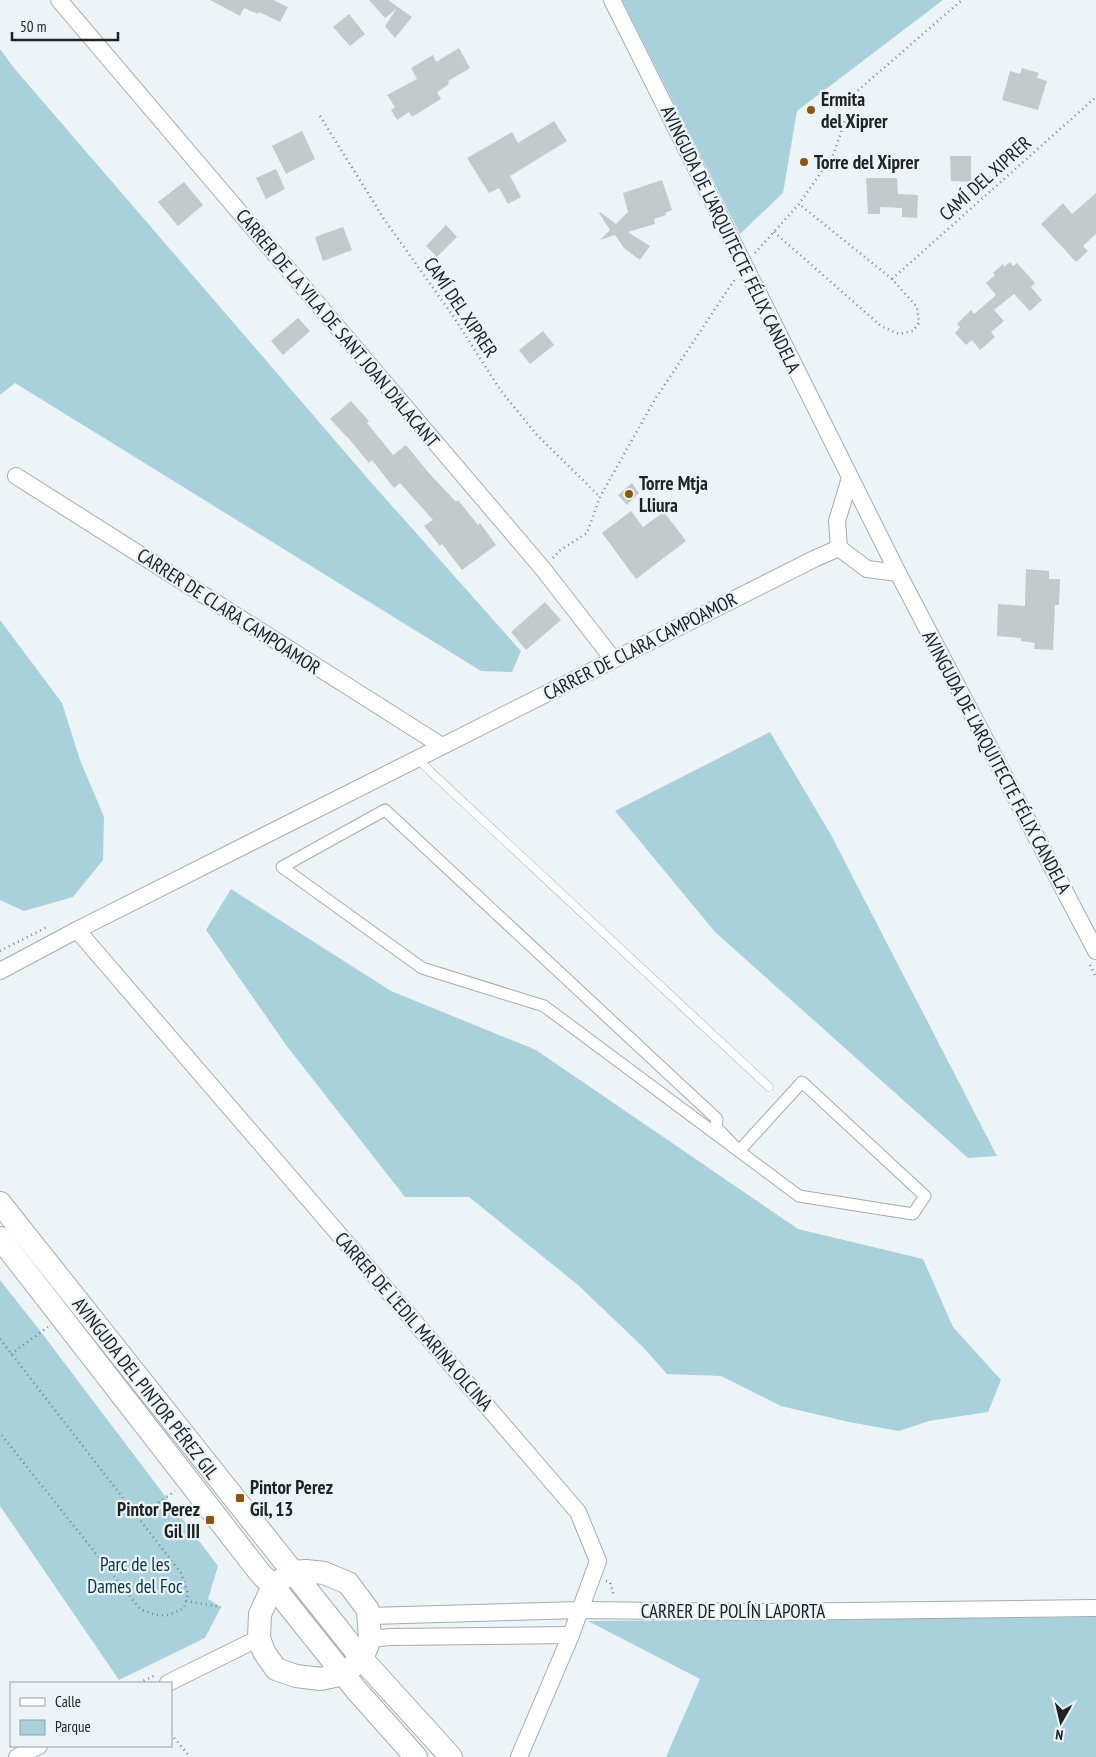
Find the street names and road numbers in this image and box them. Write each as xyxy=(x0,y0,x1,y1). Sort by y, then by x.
street label: AVINGUDA DE L'ARQUITECTE FÉLIX CANDELA xyxy=(656,101,806,377)
street label: CAMÍ DEL XIPRER xyxy=(934,130,1036,226)
street label: CARRER DE LA VILA DE SANT JOAN D'ALACANT xyxy=(231,204,445,453)
street label: CAMÍ DEL XIPRER xyxy=(419,252,503,362)
street label: CARRER DE CLARA CAMPOAMOR xyxy=(133,543,325,679)
street label: CARRER DE CLARA CAMPOAMOR xyxy=(539,587,741,705)
street label: AVINGUDA DE L'ARQUITECTE FÉLIX CANDELA xyxy=(917,626,1077,898)
street label: CARRER DE L'EDIL MARINA OLCINA xyxy=(330,1227,498,1415)
street label: AVINGUDA DEL PINTOR PÉREZ GIL xyxy=(67,1292,225,1484)
street label: CARRER DE POLÍN LAPORTA xyxy=(641,1599,825,1623)

